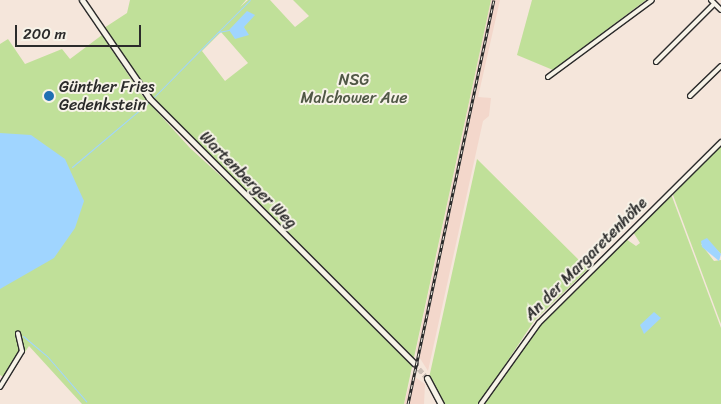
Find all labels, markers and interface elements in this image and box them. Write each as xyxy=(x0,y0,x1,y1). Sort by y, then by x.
scale bar xyxy=(18,15,144,47)
text: 200 m xyxy=(23,21,66,47)
park label: NSG Malchower Aue xyxy=(301,70,407,108)
place label: Günther Fries Gedenkstein xyxy=(59,77,156,115)
marker: Günther Fries Gedenkstein xyxy=(43,90,55,102)
street label: Wartenberger Weg xyxy=(195,127,301,233)
street label: An der Margaretenhöhe xyxy=(521,194,651,324)

